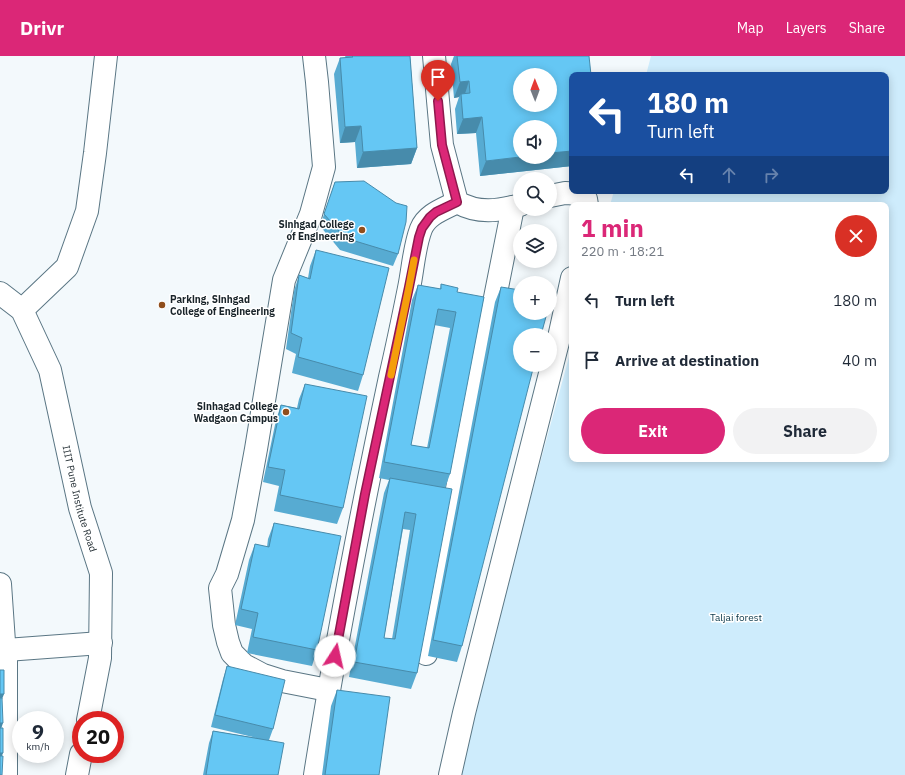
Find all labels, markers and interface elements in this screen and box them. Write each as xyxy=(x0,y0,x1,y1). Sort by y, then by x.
text: Drivr xyxy=(20,16,64,40)
text: Map xyxy=(737,19,764,37)
text: Layers xyxy=(786,19,827,37)
text: Share xyxy=(849,19,885,37)
pin xyxy=(421,60,455,101)
icon: arrive xyxy=(427,66,449,88)
north arrow xyxy=(513,68,557,112)
map controls xyxy=(513,68,557,372)
text: 180 m xyxy=(647,84,729,121)
icon: left xyxy=(581,88,633,140)
button: sound xyxy=(513,120,557,164)
text: Turn left xyxy=(647,120,715,143)
icon: left xyxy=(676,164,698,186)
icon: ahead xyxy=(718,164,740,186)
icon: right xyxy=(760,164,782,186)
button: search xyxy=(513,172,557,216)
text: 1 min xyxy=(581,212,644,244)
button: close xyxy=(835,215,877,257)
place label: Sinhgad College of Engineering xyxy=(279,218,354,243)
button: layers xyxy=(513,224,557,268)
marker: Sinhgad College of Engineering xyxy=(357,225,367,235)
text: 220 m · 18:21 xyxy=(581,243,664,260)
button: + xyxy=(513,276,557,320)
icon: left xyxy=(581,289,603,311)
text: Turn left xyxy=(615,291,675,310)
text: 180 m xyxy=(833,291,877,310)
place label: Parking, Sinhgad College of Engineering xyxy=(170,293,275,318)
marker: Parking, Sinhgad College of Engineering xyxy=(157,300,167,310)
button: − xyxy=(513,328,557,372)
icon: arrive xyxy=(581,349,603,371)
text: Arrive at destination xyxy=(615,351,759,370)
text: 40 m xyxy=(842,351,877,370)
place label: Sinhagad College Wadgaon Campus xyxy=(193,400,278,425)
marker: Sinhagad College Wadgaon Campus xyxy=(281,407,291,417)
button: Exit xyxy=(581,408,725,454)
button: Share xyxy=(733,408,877,454)
street label: IIIT Pune Institute Road xyxy=(60,444,100,553)
park label: Taljai forest xyxy=(710,611,762,624)
position arrow xyxy=(314,635,356,677)
speed limit sign: 20 xyxy=(72,711,124,763)
text: 9 xyxy=(32,718,44,745)
text: km/h xyxy=(26,740,50,753)

